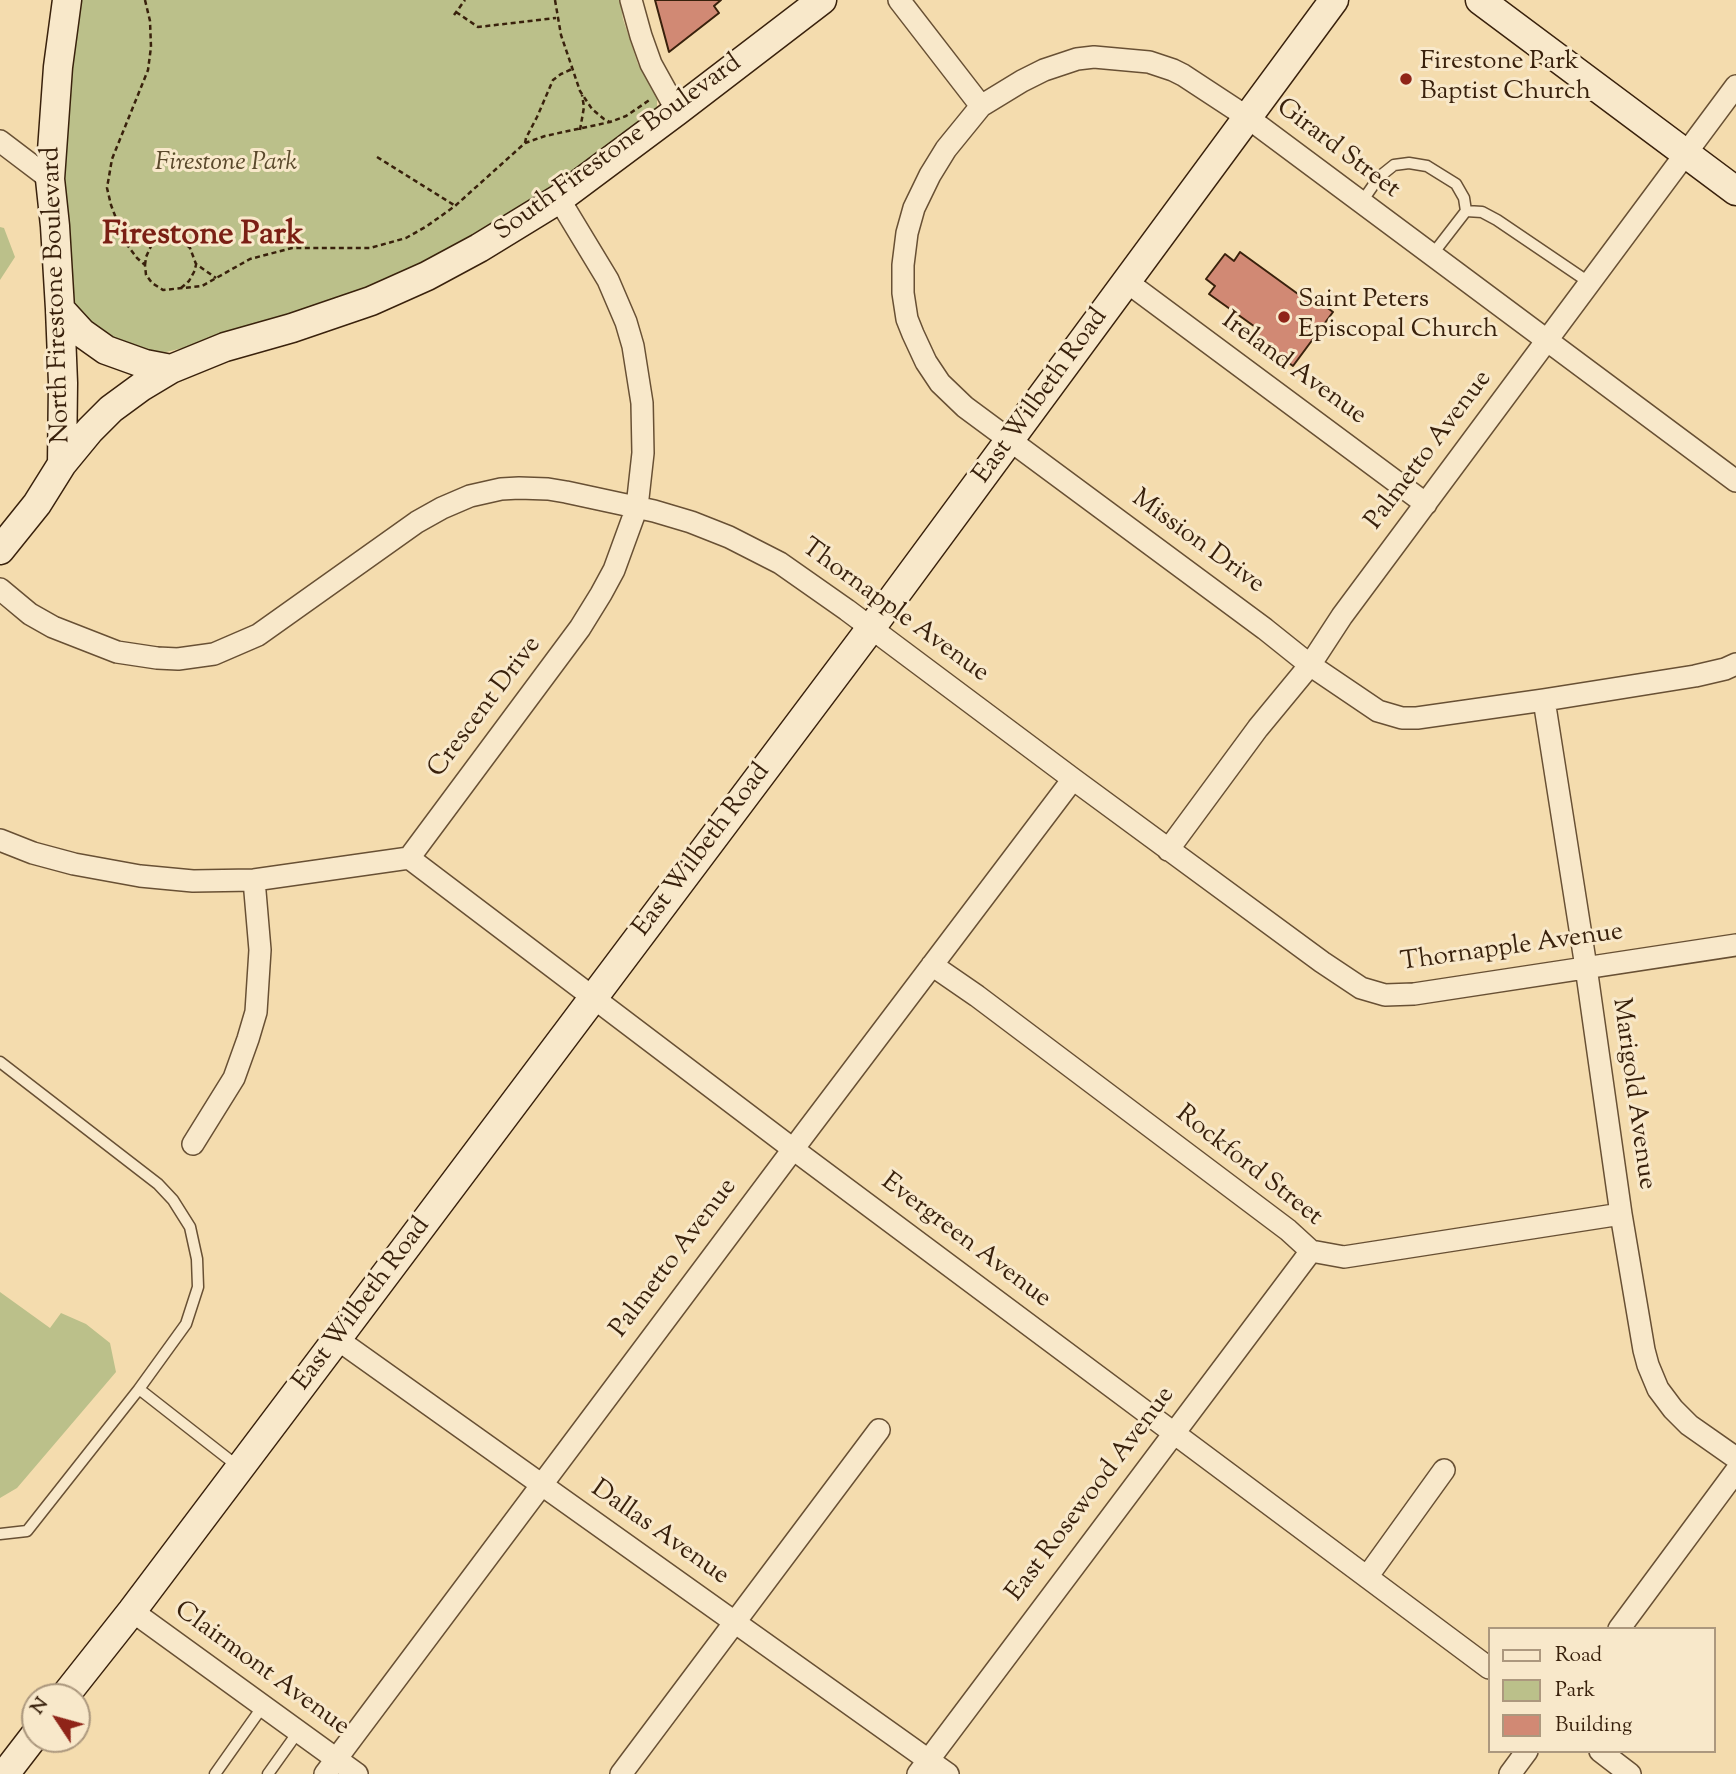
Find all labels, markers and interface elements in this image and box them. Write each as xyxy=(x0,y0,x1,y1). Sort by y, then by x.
place label: Firestone Park Baptist Church xyxy=(1420,48,1591,110)
street label: South Firestone Boulevard xyxy=(489,49,749,249)
marker: Firestone Park Baptist Church xyxy=(1398,71,1414,87)
street label: Girard Street xyxy=(1269,93,1405,207)
street label: North Firestone Boulevard xyxy=(37,146,79,444)
park label: Firestone Park xyxy=(155,149,297,181)
district label: Firestone Park xyxy=(102,217,304,257)
place label: Saint Peters Episcopal Church xyxy=(1298,286,1498,348)
street label: East Wilbeth Road xyxy=(968,303,1116,491)
street label: Ireland Avenue xyxy=(1214,307,1372,433)
marker: Saint Peters Episcopal Church xyxy=(1276,309,1292,325)
street label: Palmetto Avenue xyxy=(1360,365,1500,537)
street label: Mission Drive xyxy=(1124,484,1270,602)
street label: Thornapple Avenue xyxy=(794,533,994,691)
street label: Crescent Drive xyxy=(423,631,549,785)
street label: East Wilbeth Road xyxy=(628,758,778,944)
street label: Thornapple Avenue xyxy=(1399,918,1625,980)
street label: Marigold Avenue xyxy=(1603,996,1661,1192)
street label: Rockford Street xyxy=(1168,1100,1328,1234)
street label: Evergreen Avenue xyxy=(874,1168,1056,1316)
street label: Palmetto Avenue xyxy=(605,1173,745,1345)
street label: East Wilbeth Road xyxy=(288,1212,438,1398)
street label: East Rosewood Avenue xyxy=(1001,1382,1183,1608)
street label: Dallas Avenue xyxy=(584,1475,734,1593)
street label: Clairmont Avenue xyxy=(167,1596,355,1744)
legend xyxy=(1488,1627,1715,1753)
text: Road xyxy=(1555,1641,1602,1671)
text: Park xyxy=(1555,1676,1595,1706)
north arrow xyxy=(21,1683,91,1753)
text: N xyxy=(25,1692,56,1721)
text: Building xyxy=(1555,1711,1632,1741)

